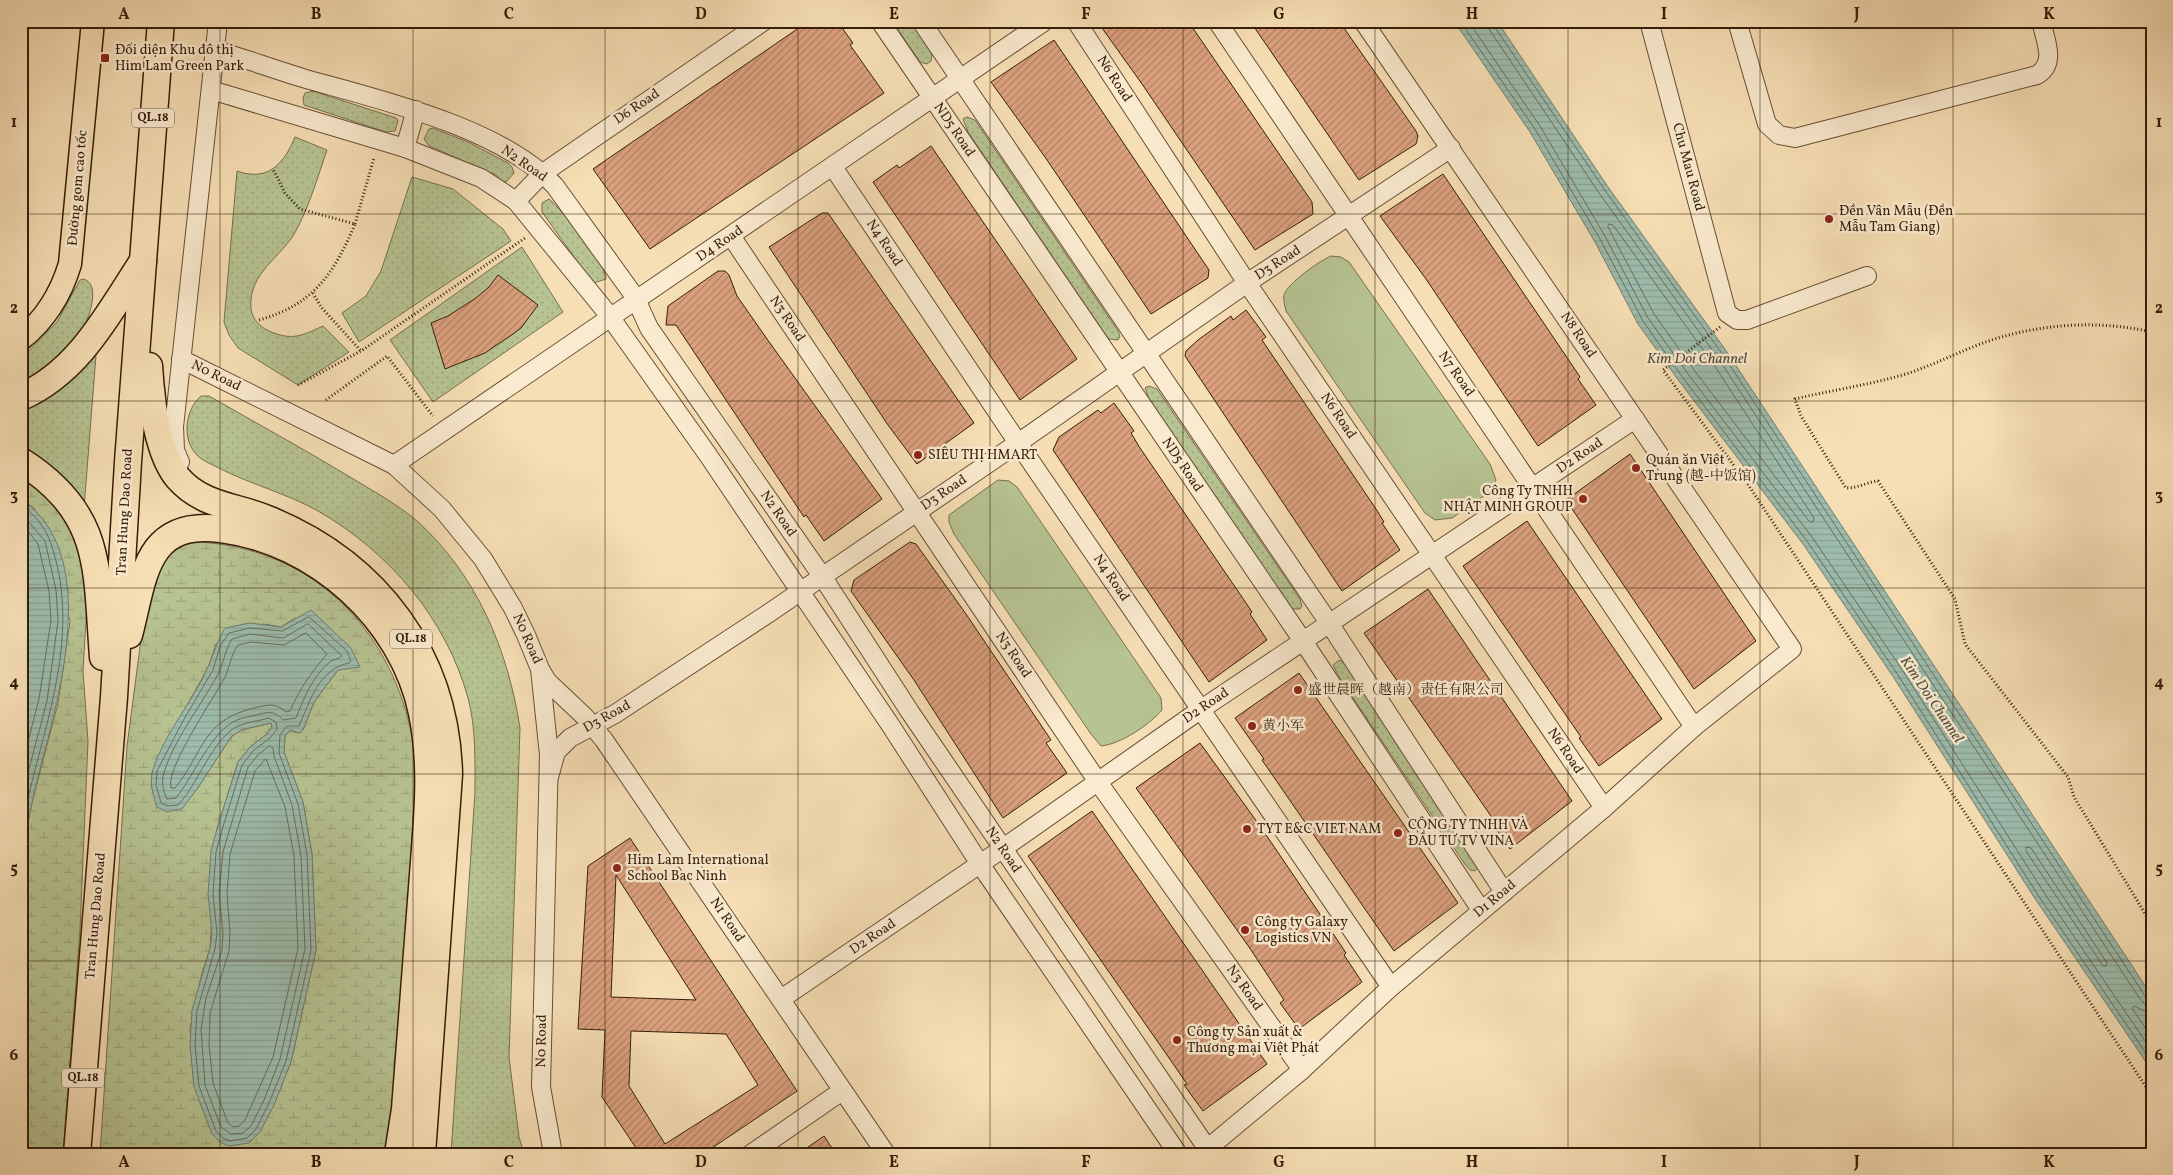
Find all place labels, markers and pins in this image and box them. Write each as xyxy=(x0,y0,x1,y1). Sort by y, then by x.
place label: Đối diện Khu đô thị Him Lam Green Park xyxy=(115,41,244,76)
marker: Đối diện Khu đô thị Him Lam Green Park xyxy=(99,52,111,64)
place label: Đền Vân Mẫu (Đền Mẫu Tam Giang) xyxy=(1839,202,1953,237)
marker: Đền Vân Mẫu (Đền Mẫu Tam Giang) xyxy=(1823,213,1835,225)
place label: SIÊU THỊ HMART xyxy=(928,445,1037,465)
marker: SIÊU THỊ HMART xyxy=(912,449,924,461)
place label: Quán ăn Việt Trung (越-中饭馆) xyxy=(1646,451,1756,486)
marker: Quán ăn Việt Trung (越-中饭馆) xyxy=(1630,462,1642,474)
place label: Công Ty TNHH NHẬT MINH GROUP xyxy=(1443,482,1573,517)
marker: Công Ty TNHH NHẬT MINH GROUP xyxy=(1577,493,1589,505)
place label: 盛世晨晖（越南）责任有限公司 xyxy=(1308,681,1504,700)
marker: 盛世晨晖（越南）责任有限公司 xyxy=(1292,684,1304,696)
place label: 黄小军 xyxy=(1262,717,1304,736)
marker: 黄小军 xyxy=(1246,720,1258,732)
place label: CÔNG TY TNHH VÀ ĐẦU TƯ TV VINA xyxy=(1408,815,1528,851)
place label: TYT E&C VIET NAM xyxy=(1257,820,1381,839)
marker: TYT E&C VIET NAM xyxy=(1241,823,1253,835)
marker: CÔNG TY TNHH VÀ ĐẦU TƯ TV VINA xyxy=(1392,827,1404,839)
place label: Him Lam International School Bac Ninh xyxy=(627,851,769,886)
marker: Him Lam International School Bac Ninh xyxy=(611,862,623,874)
place label: Công ty Galaxy Logistics VN xyxy=(1255,913,1348,948)
marker: Công ty Galaxy Logistics VN xyxy=(1239,924,1251,936)
place label: Công ty Sản xuất & Thương mại Việt Phát xyxy=(1187,1023,1319,1058)
marker: Công ty Sản xuất & Thương mại Việt Phát xyxy=(1171,1034,1183,1046)

